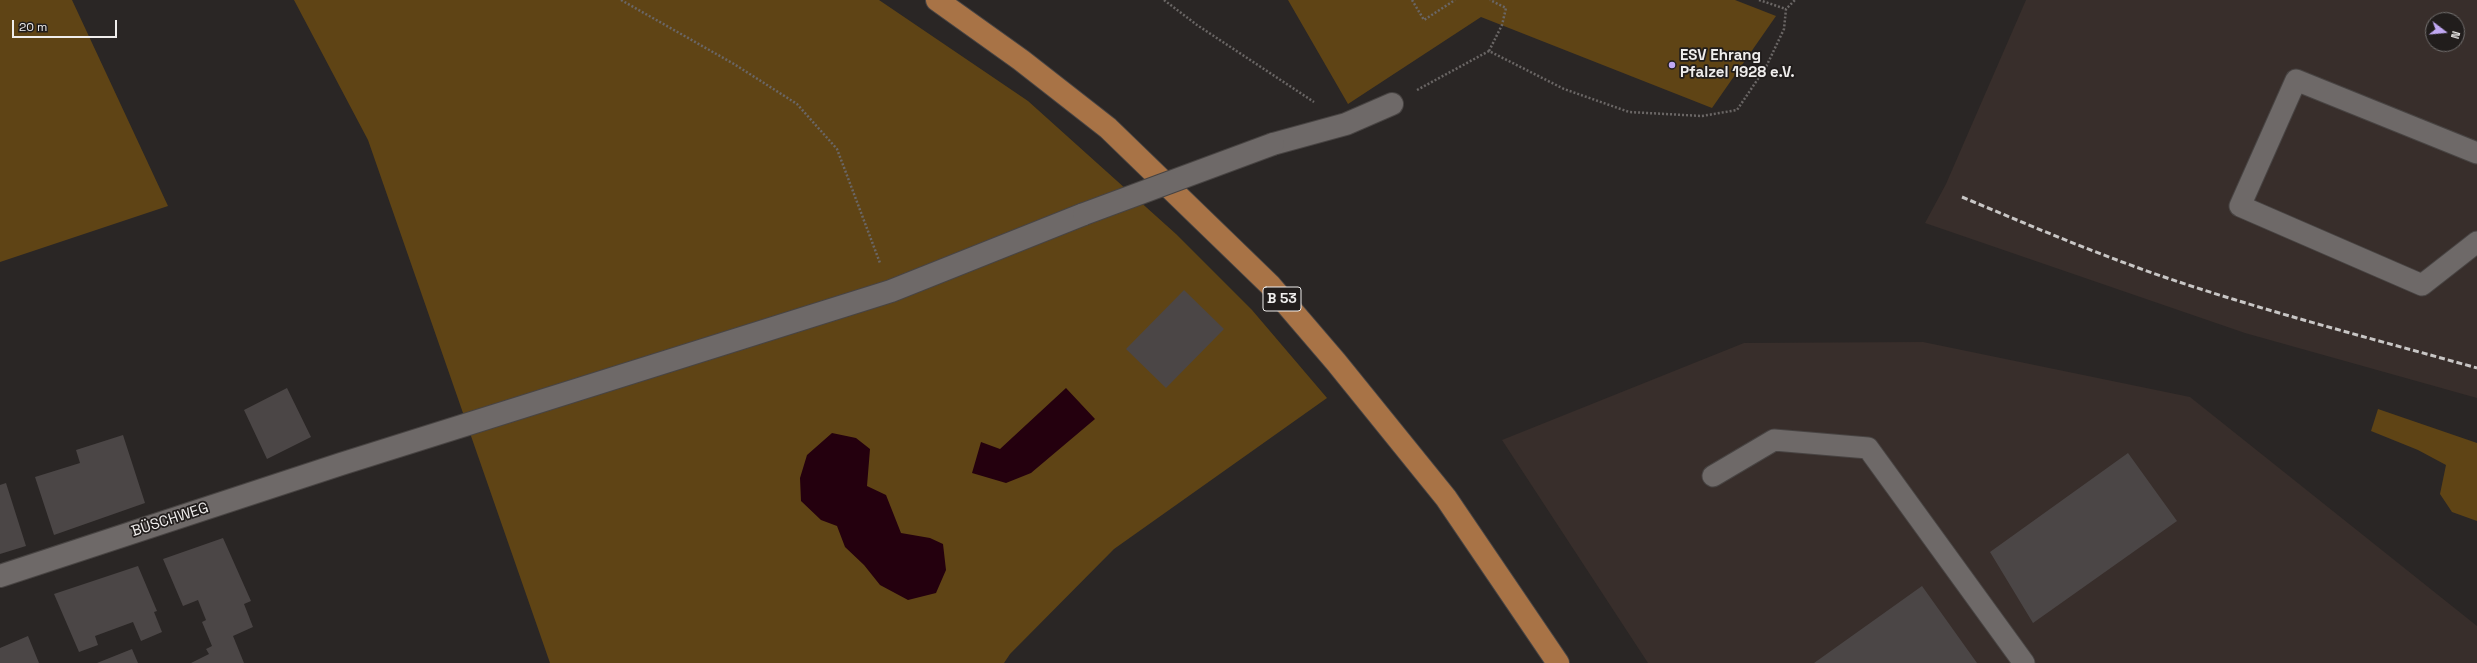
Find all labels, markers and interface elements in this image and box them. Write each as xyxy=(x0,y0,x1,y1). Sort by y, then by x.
scale bar xyxy=(14,12,119,38)
north arrow xyxy=(2425,12,2465,52)
text: 20 m xyxy=(19,19,47,35)
text: N xyxy=(2448,30,2463,41)
place label: ESV Ehrang Pfalzel 1928 e.V. xyxy=(1680,47,1795,82)
marker: ESV Ehrang Pfalzel 1928 e.V. xyxy=(1667,60,1677,70)
road number: B 53 xyxy=(1263,287,1301,311)
street label: BÜSCHWEG xyxy=(129,499,211,541)

